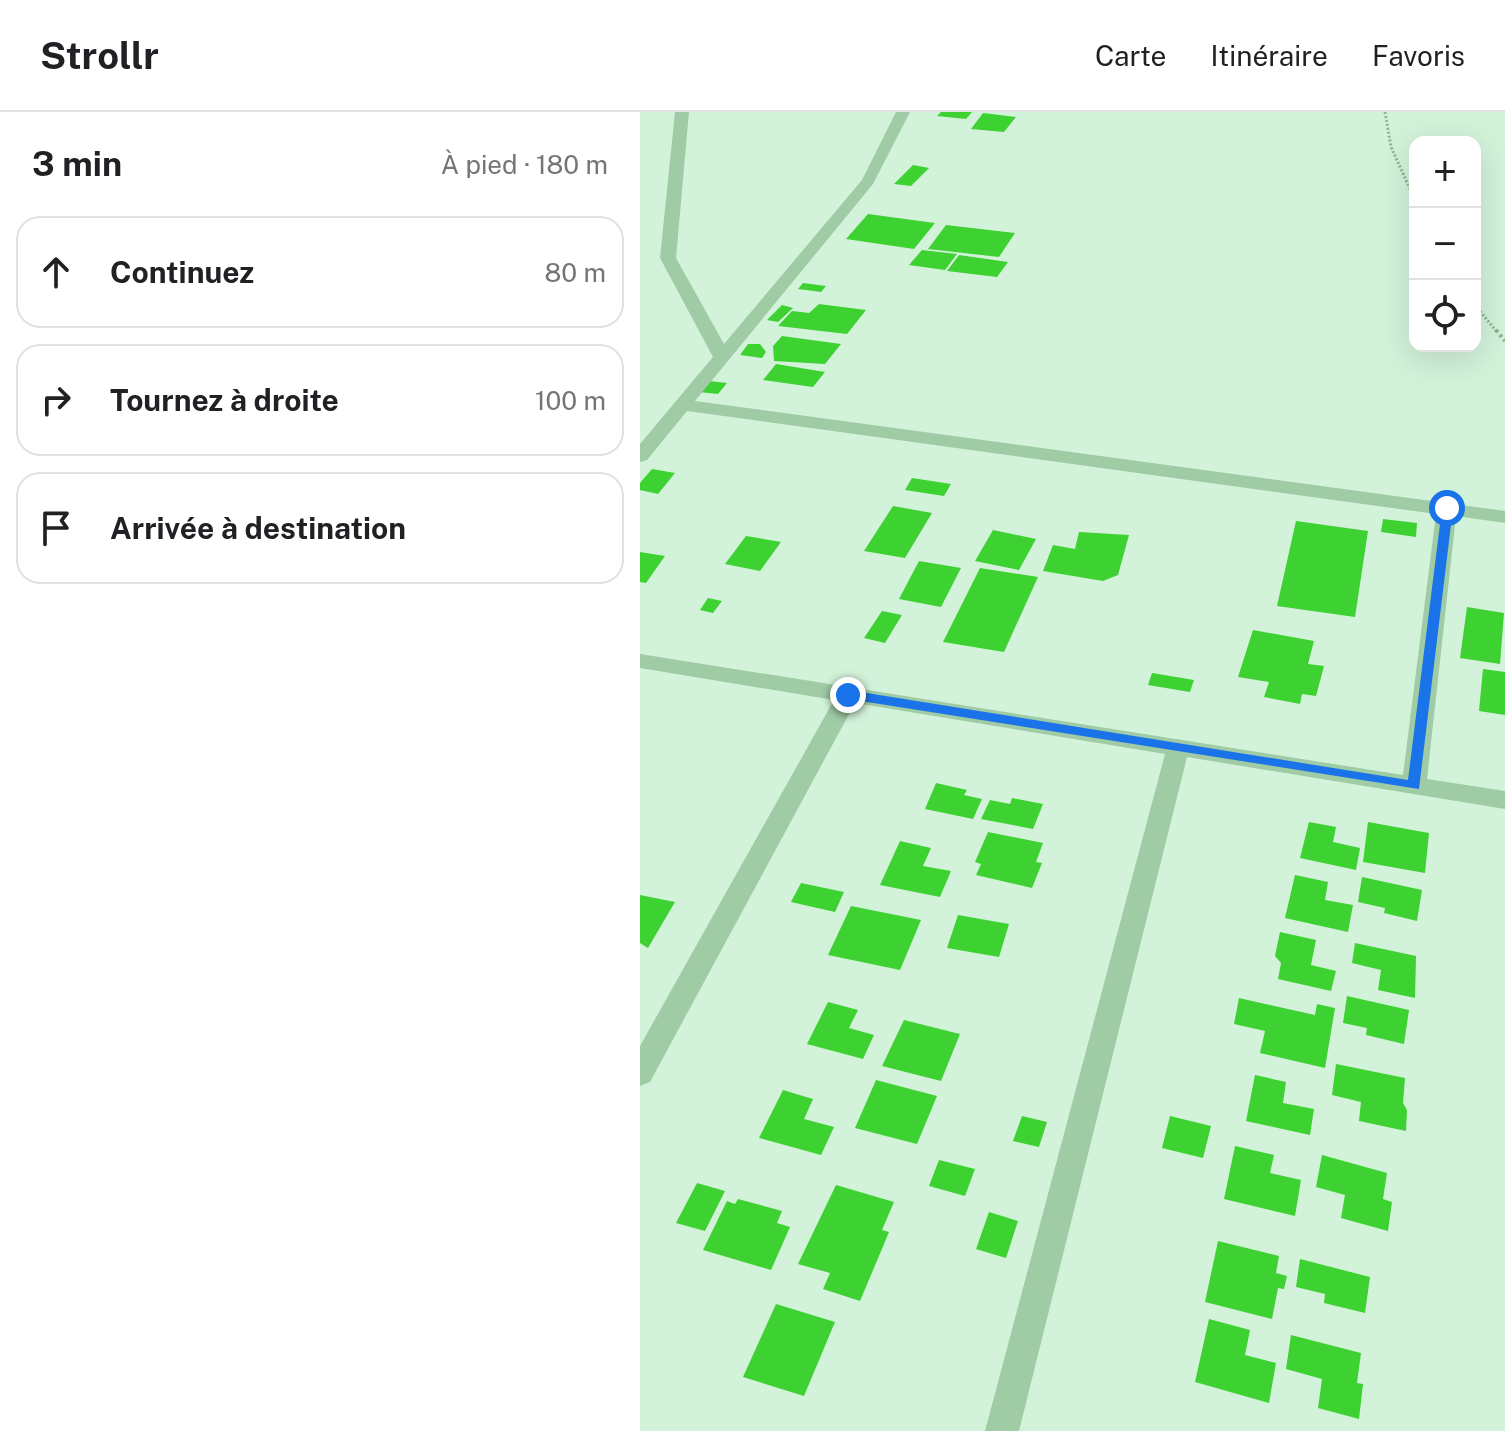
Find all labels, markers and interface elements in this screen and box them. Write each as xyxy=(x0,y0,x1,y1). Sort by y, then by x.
text: Strollr xyxy=(40,33,159,78)
text: Carte xyxy=(1095,39,1166,72)
text: Itinéraire xyxy=(1210,39,1328,72)
text: Favoris xyxy=(1372,39,1465,72)
map controls xyxy=(1409,136,1481,352)
button: + xyxy=(1409,136,1481,208)
text: 3 min xyxy=(32,144,122,184)
text: À pied · 180 m xyxy=(441,149,608,180)
button: − xyxy=(1409,208,1481,280)
icon: ahead xyxy=(34,250,78,294)
text: Continuez xyxy=(110,254,254,290)
text: 80 m xyxy=(545,257,606,288)
button: locate xyxy=(1409,280,1481,352)
icon: right xyxy=(34,378,78,422)
text: Tournez à droite xyxy=(110,382,339,418)
text: 100 m xyxy=(535,385,606,416)
route start xyxy=(1429,490,1465,526)
icon: arrive xyxy=(34,506,78,550)
text: Arrivée à destination xyxy=(110,510,406,546)
route end xyxy=(830,677,866,713)

